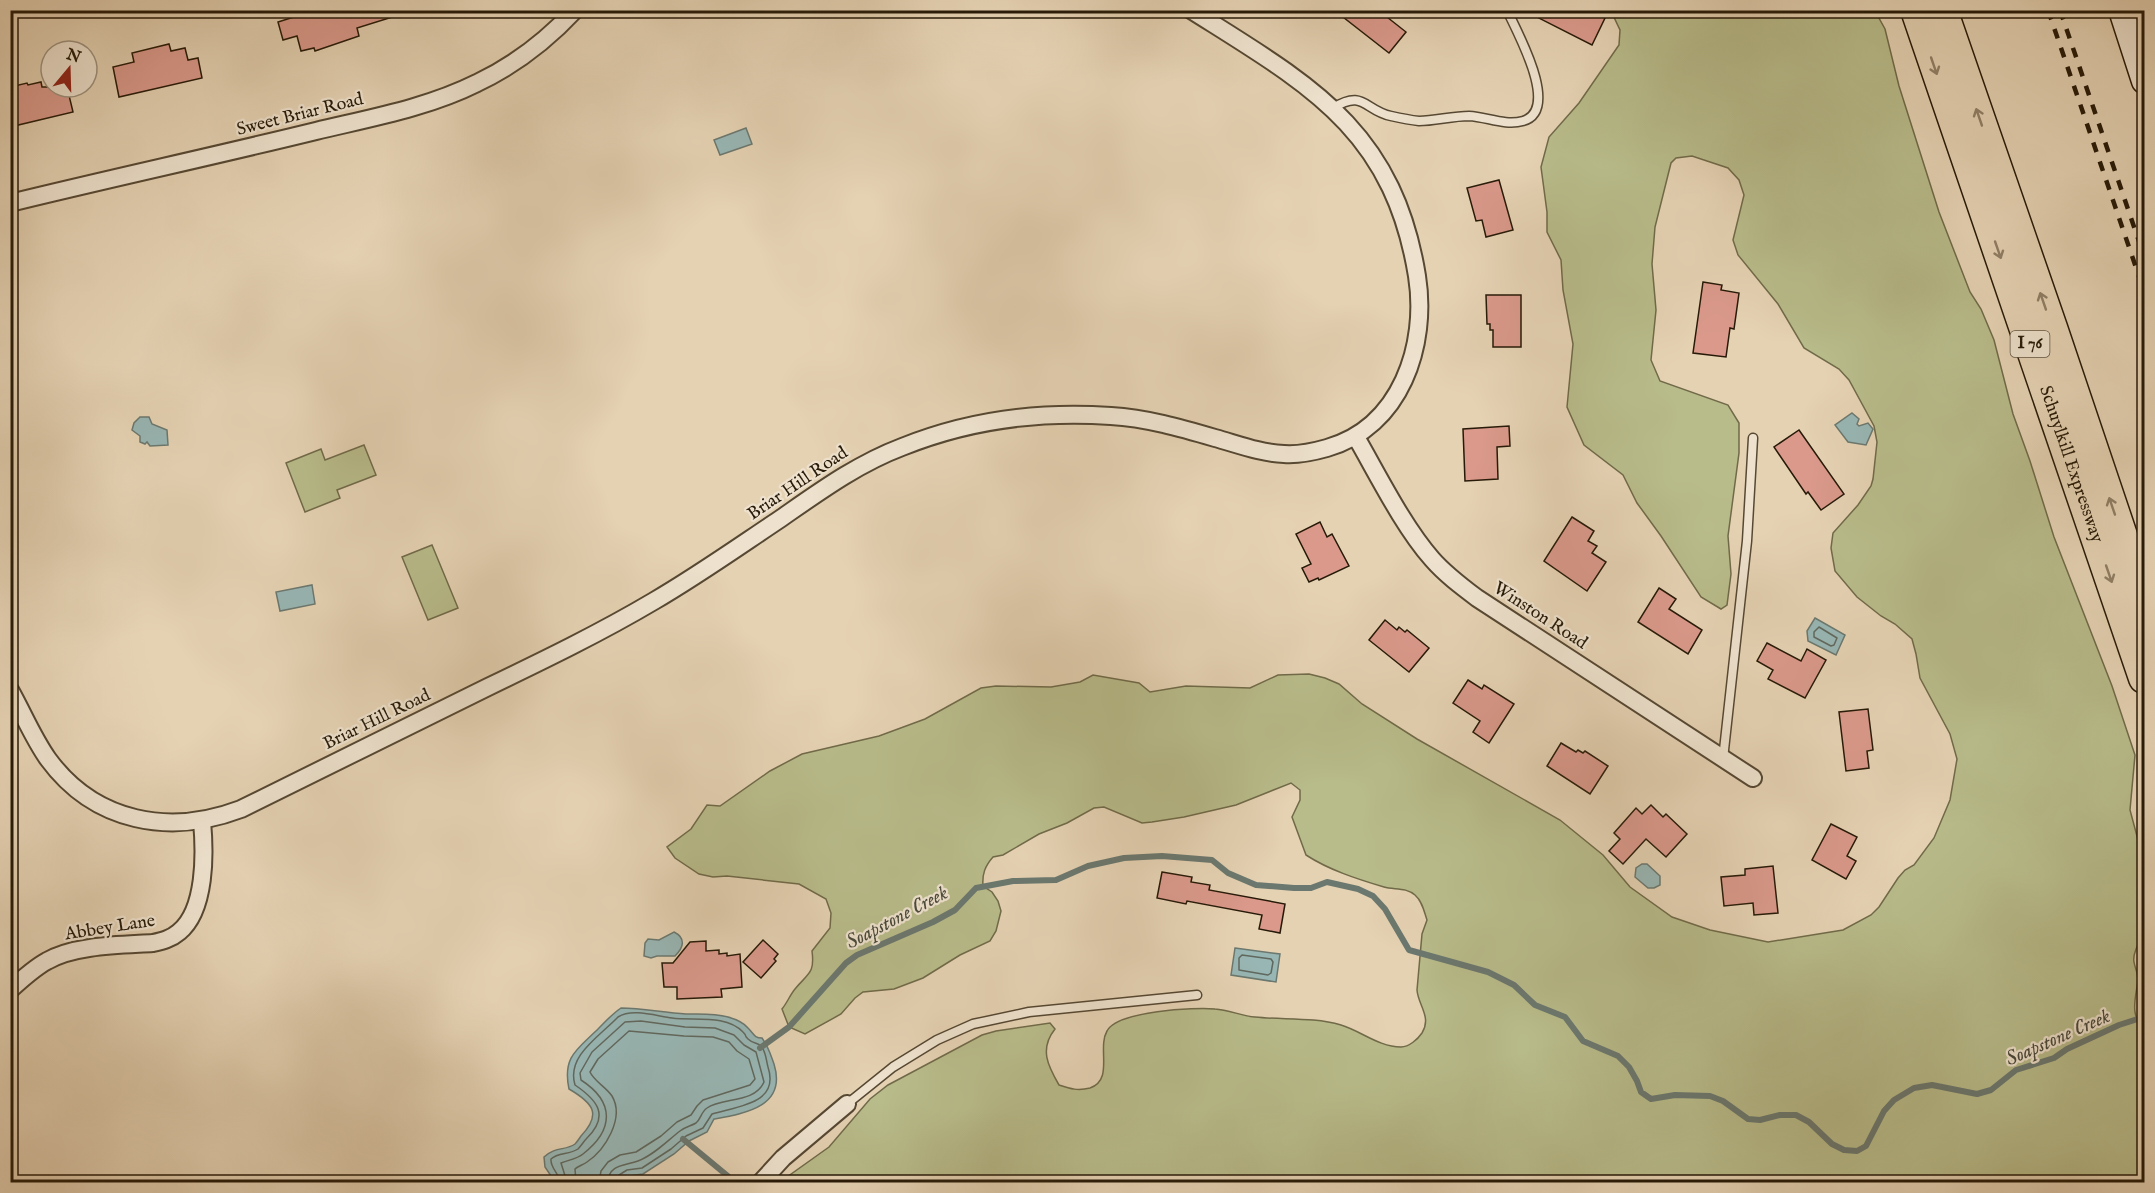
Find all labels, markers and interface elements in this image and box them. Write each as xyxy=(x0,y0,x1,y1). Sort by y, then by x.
north arrow xyxy=(39,39,99,99)
text: N xyxy=(62,45,83,68)
one-way arrow xyxy=(1930,56,1941,75)
street label: Sweet Briar Road xyxy=(234,88,366,142)
one-way arrow xyxy=(1973,108,1984,127)
one-way arrow xyxy=(1993,240,2004,259)
one-way arrow xyxy=(2037,292,2048,311)
road number: I 76 xyxy=(2010,331,2050,357)
street label: Schuylkill Expressway xyxy=(2034,383,2109,546)
street label: Briar Hill Road xyxy=(743,442,853,526)
one-way arrow xyxy=(2106,497,2117,516)
one-way arrow xyxy=(2104,564,2115,583)
street label: Winston Road xyxy=(1489,577,1592,655)
street label: Briar Hill Road xyxy=(320,684,435,756)
water label: Soapstone Creek xyxy=(842,881,952,955)
street label: Abbey Lane xyxy=(62,910,157,947)
water label: Soapstone Creek xyxy=(2002,1004,2114,1072)

